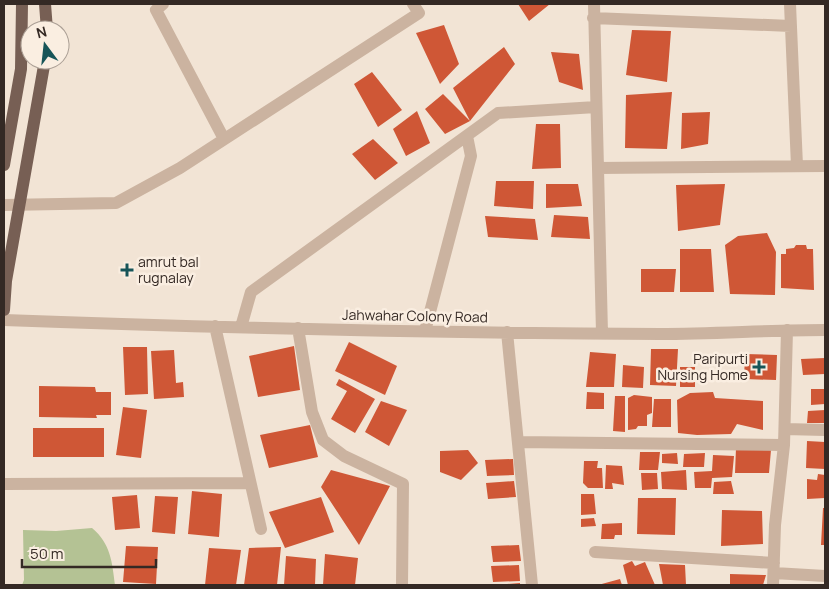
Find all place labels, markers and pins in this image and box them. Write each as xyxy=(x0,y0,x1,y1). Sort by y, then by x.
place label: amrut bal rugnalay xyxy=(138,252,199,287)
marker: amrut bal rugnalay xyxy=(120,263,134,277)
place label: Paripurti Nursing Home xyxy=(657,349,748,384)
marker: Paripurti Nursing Home xyxy=(752,360,766,374)

